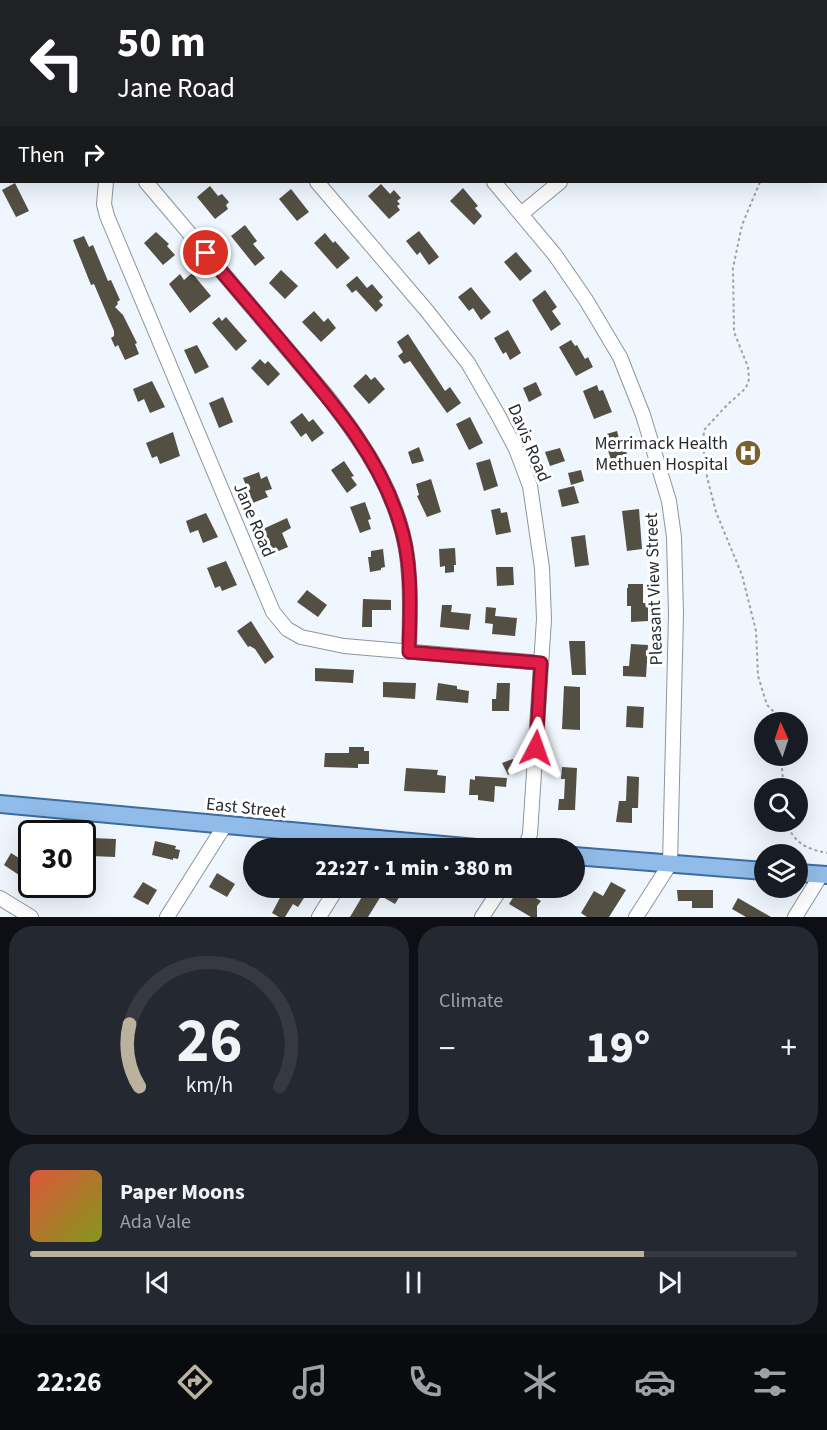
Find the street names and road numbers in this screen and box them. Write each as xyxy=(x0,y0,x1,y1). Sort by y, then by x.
street label: Davis Road xyxy=(501,400,557,486)
street label: Jane Road xyxy=(227,479,281,561)
street label: Pleasant View Street xyxy=(639,512,669,666)
street label: East Street xyxy=(205,791,287,825)

